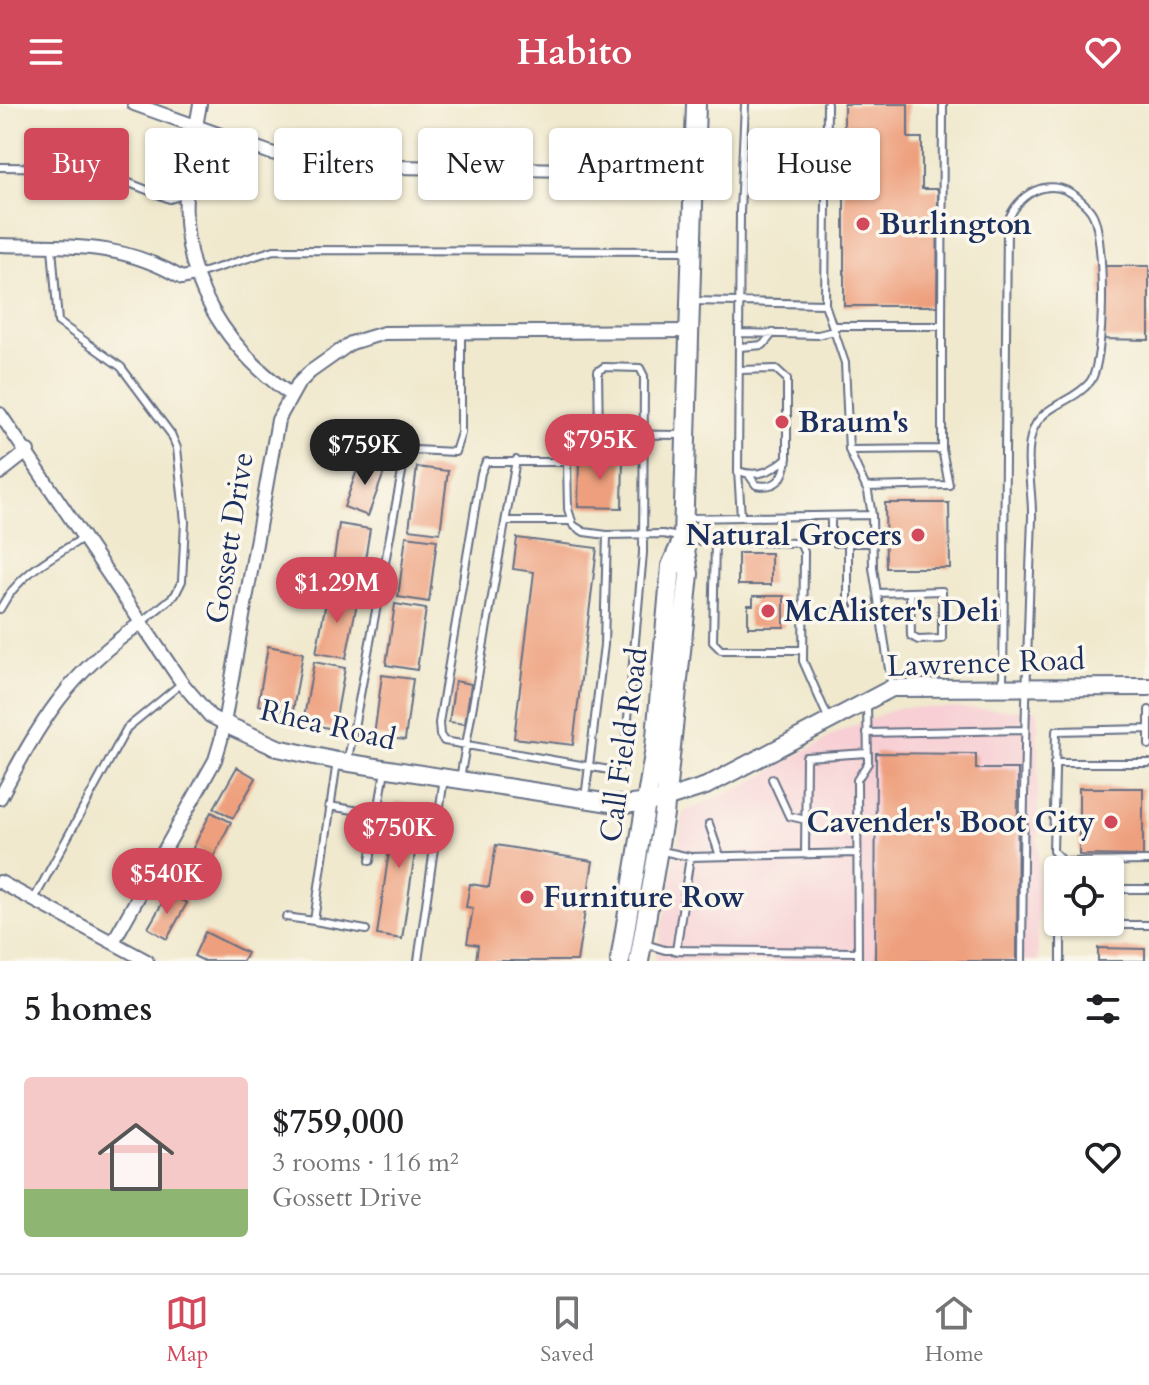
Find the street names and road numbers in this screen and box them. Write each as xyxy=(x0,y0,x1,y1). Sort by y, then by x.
street label: Gossett Drive xyxy=(196,449,264,627)
street label: Lawrence Road xyxy=(886,639,1086,687)
street label: Call Field Road xyxy=(590,645,658,845)
street label: Rhea Road xyxy=(256,690,400,760)

